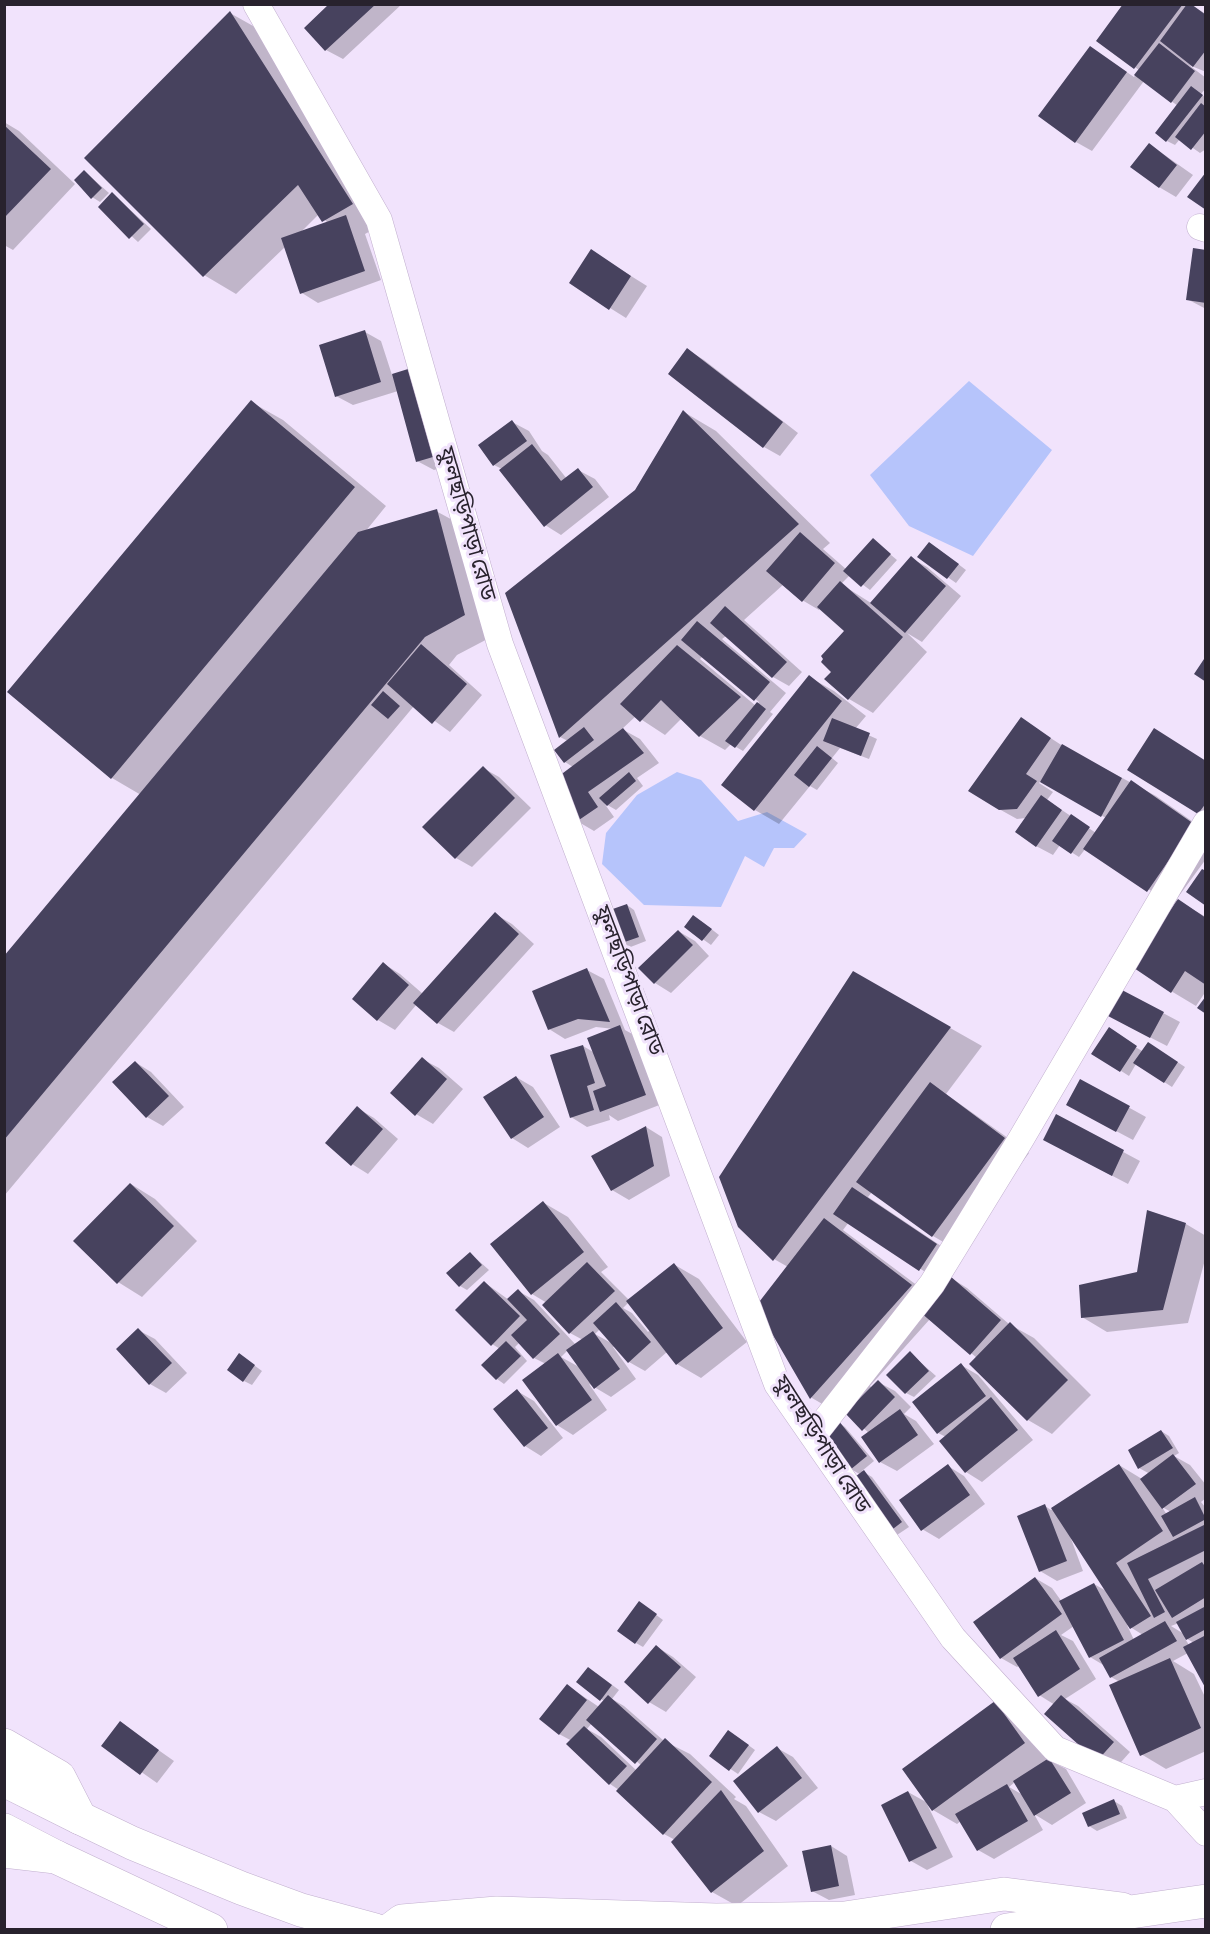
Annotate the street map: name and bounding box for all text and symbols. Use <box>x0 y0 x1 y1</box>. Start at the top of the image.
street label: ফুলছড়িপাড়া রোড <box>431 444 501 604</box>
street label: ফুলছড়িপাড়া রোড <box>587 902 669 1060</box>
street label: ফুলছড়িপাড়া রোড <box>767 1371 875 1519</box>

